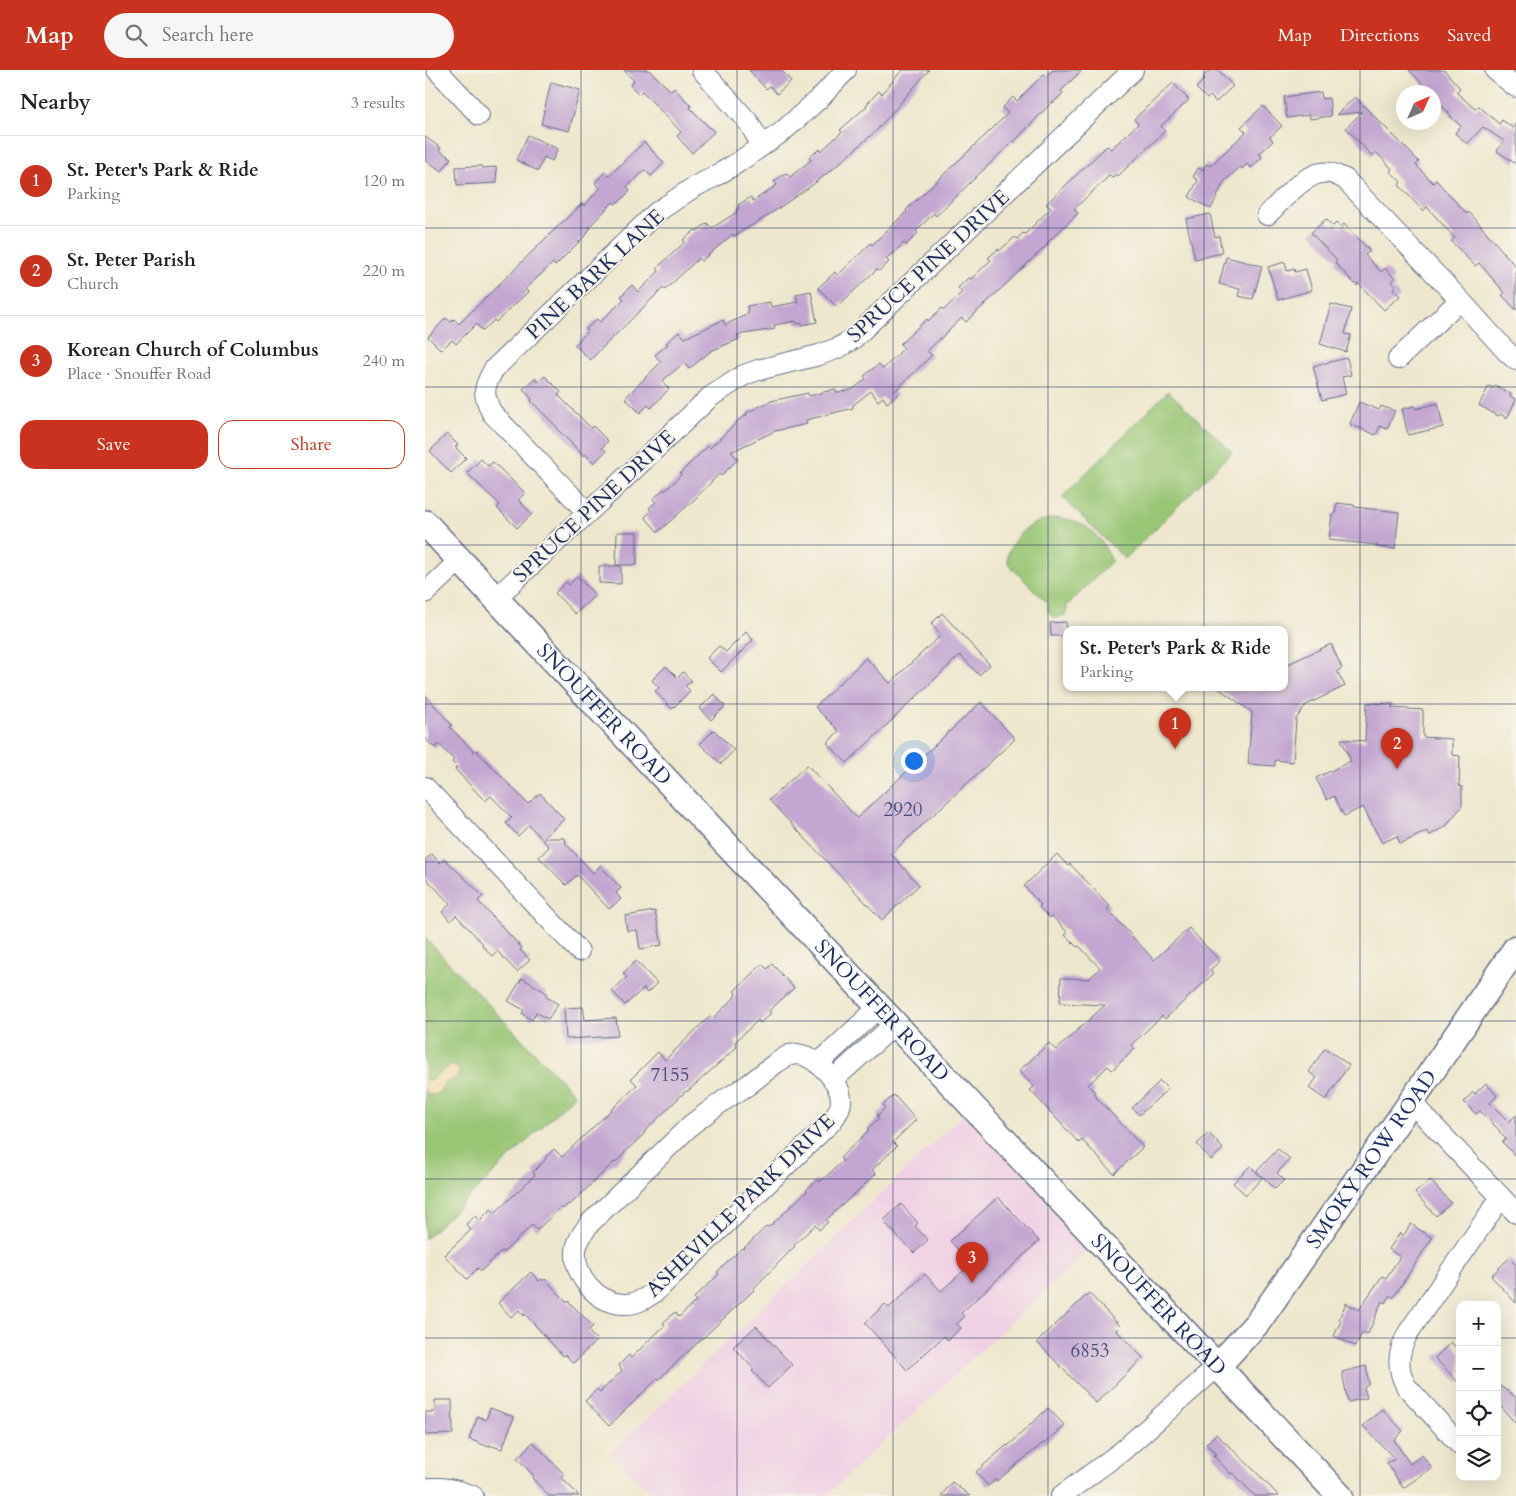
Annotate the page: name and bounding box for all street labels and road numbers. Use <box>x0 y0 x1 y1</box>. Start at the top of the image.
street label: SPRUCE PINE DRIVE <box>841 183 1016 349</box>
street label: PINE BARK LANE <box>520 202 671 346</box>
street label: SPRUCE PINE DRIVE <box>507 423 682 589</box>
street label: SNOUFFER ROAD <box>530 637 678 792</box>
street label: SNOUFFER ROAD <box>808 933 956 1088</box>
street label: SMOKY ROW ROAD <box>1299 1064 1444 1254</box>
street label: ASHEVILLE PARK DRIVE <box>639 1107 841 1304</box>
street label: SNOUFFER ROAD <box>1084 1227 1233 1382</box>

